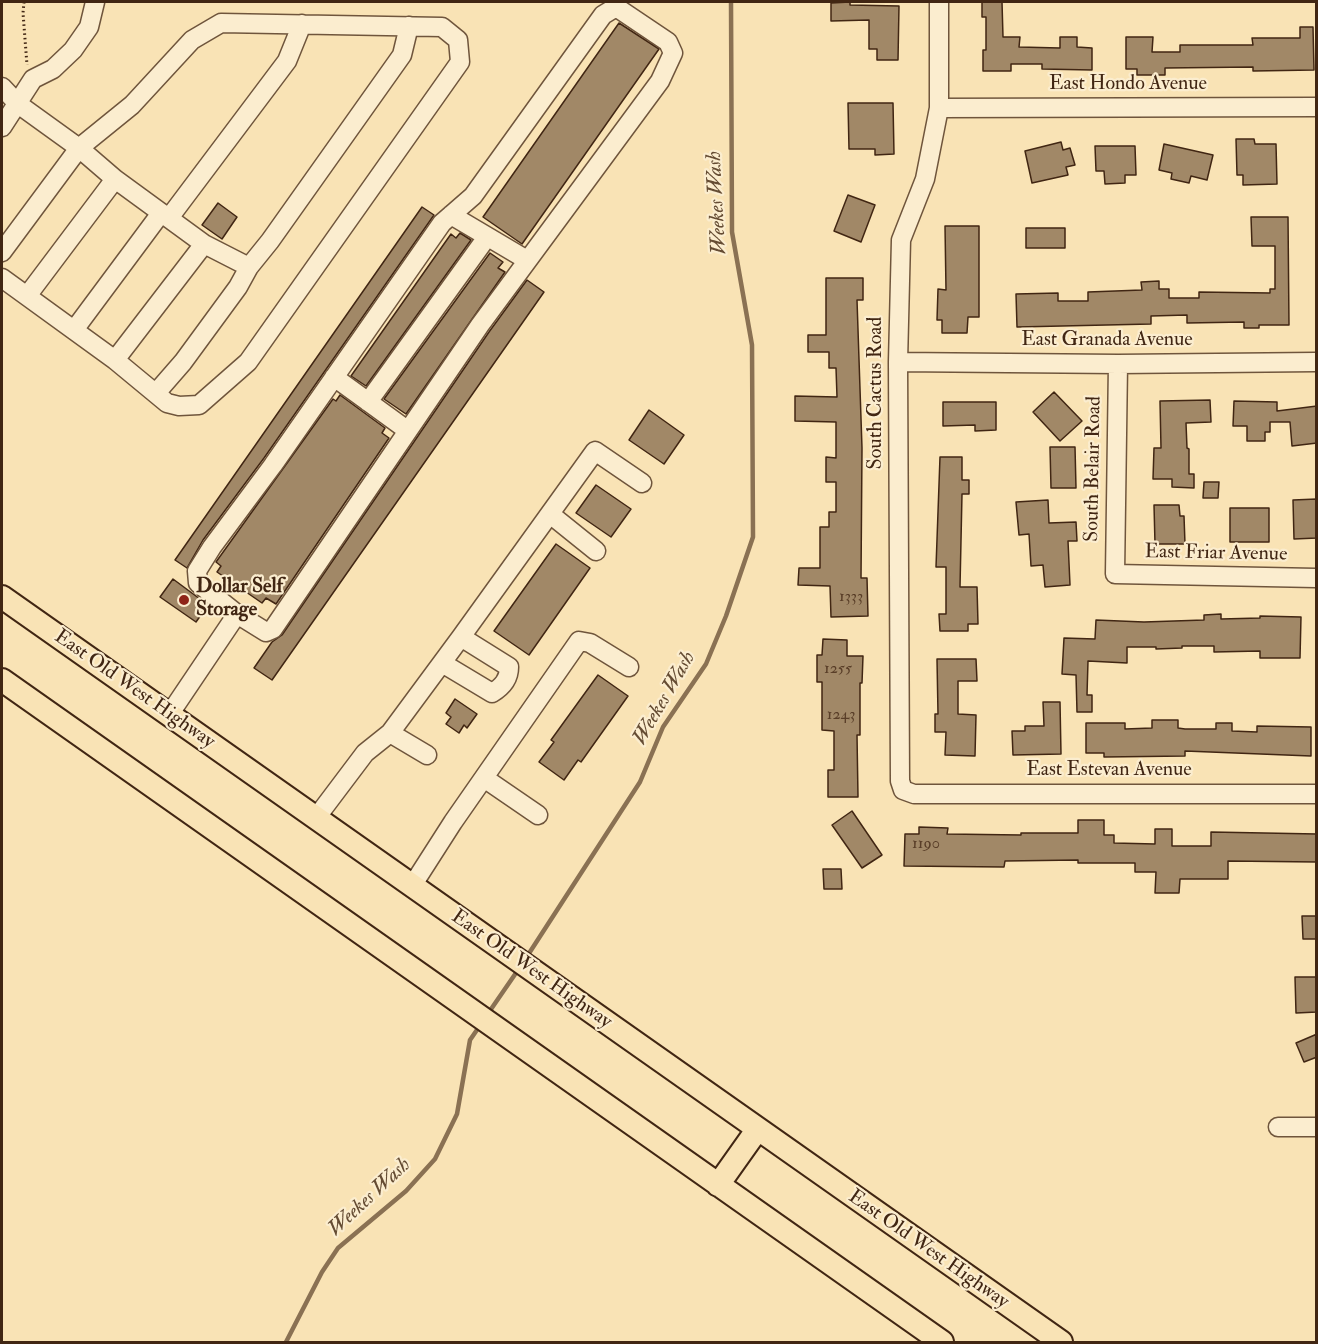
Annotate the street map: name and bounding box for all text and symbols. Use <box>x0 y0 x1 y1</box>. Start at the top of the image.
street label: East Hondo Avenue <box>1049 73 1207 97</box>
water label: Weekes Wash <box>703 150 733 256</box>
street label: South Cactus Road <box>865 317 889 469</box>
street label: East Granada Avenue <box>1021 329 1193 353</box>
street label: South Belair Road <box>1081 396 1107 542</box>
street label: East Friar Avenue <box>1144 541 1288 567</box>
place label: Dollar Self Storage <box>196 576 283 623</box>
house number: 1333 <box>839 588 863 608</box>
marker: Dollar Self Storage <box>177 593 191 607</box>
street label: East Old West Highway <box>49 625 219 755</box>
water label: Weekes Wash <box>628 648 702 750</box>
house number: 1255 <box>824 660 852 680</box>
house number: 1243 <box>827 706 855 726</box>
street label: East Estevan Avenue <box>1026 759 1192 783</box>
house number: 1190 <box>912 835 940 855</box>
street label: East Old West Highway <box>446 905 616 1035</box>
water label: Weekes Wash <box>323 1153 417 1243</box>
street label: East Old West Highway <box>843 1185 1013 1315</box>

